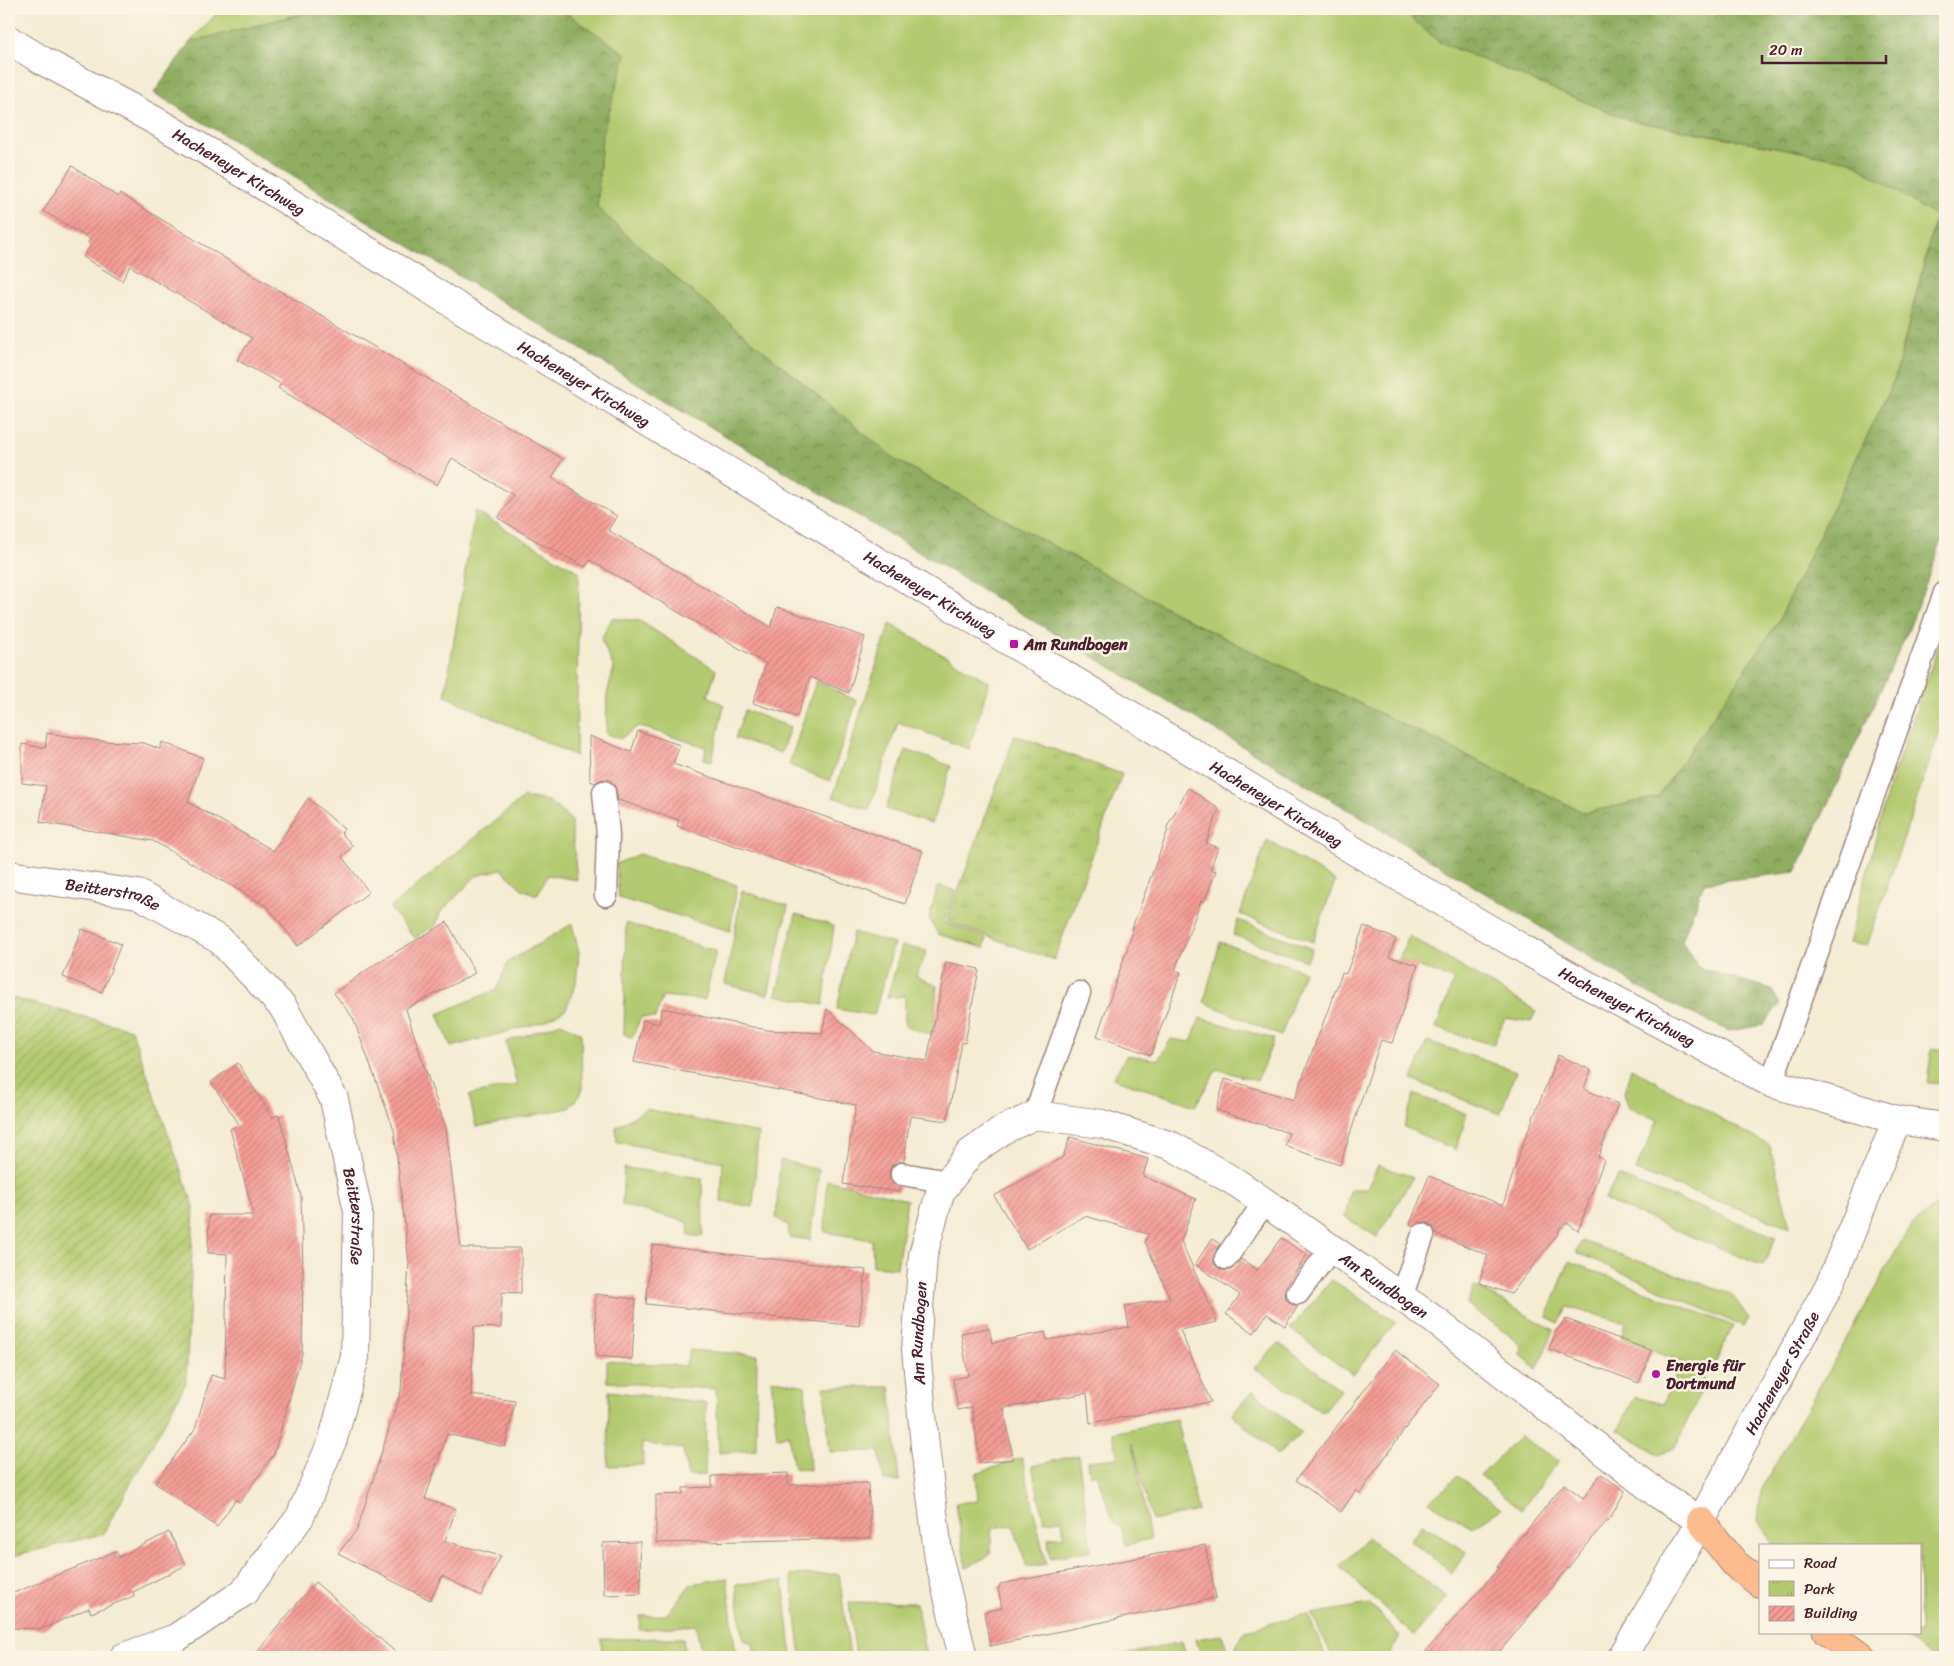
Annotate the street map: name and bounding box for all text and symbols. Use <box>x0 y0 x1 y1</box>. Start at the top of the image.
scale bar <box>1762 32 1885 64</box>
text: 20 m <box>1769 37 1803 63</box>
street label: Hacheneyer Kirchweg <box>167 120 311 224</box>
street label: Hacheneyer Kirchweg <box>511 332 656 436</box>
street label: Hacheneyer Kirchweg <box>858 542 1002 646</box>
place label: Am Rundbogen <box>1023 630 1128 659</box>
marker: Am Rundbogen <box>1008 638 1020 650</box>
street label: Hacheneyer Kirchweg <box>1204 752 1349 856</box>
street label: Beitterstraße <box>63 869 166 919</box>
street label: Hacheneyer Kirchweg <box>1553 958 1701 1055</box>
street label: Beitterstraße <box>334 1165 372 1265</box>
street label: Am Rundbogen <box>1332 1243 1435 1327</box>
street label: Am Rundbogen <box>902 1280 936 1387</box>
street label: Hacheneyer Straße <box>1736 1305 1828 1440</box>
place label: Energie für Dortmund <box>1666 1351 1746 1398</box>
marker: Energie für Dortmund <box>1650 1368 1662 1380</box>
legend <box>1759 1544 1922 1634</box>
text: Road <box>1804 1550 1837 1576</box>
text: Park <box>1804 1576 1835 1602</box>
text: Building <box>1804 1600 1858 1626</box>

